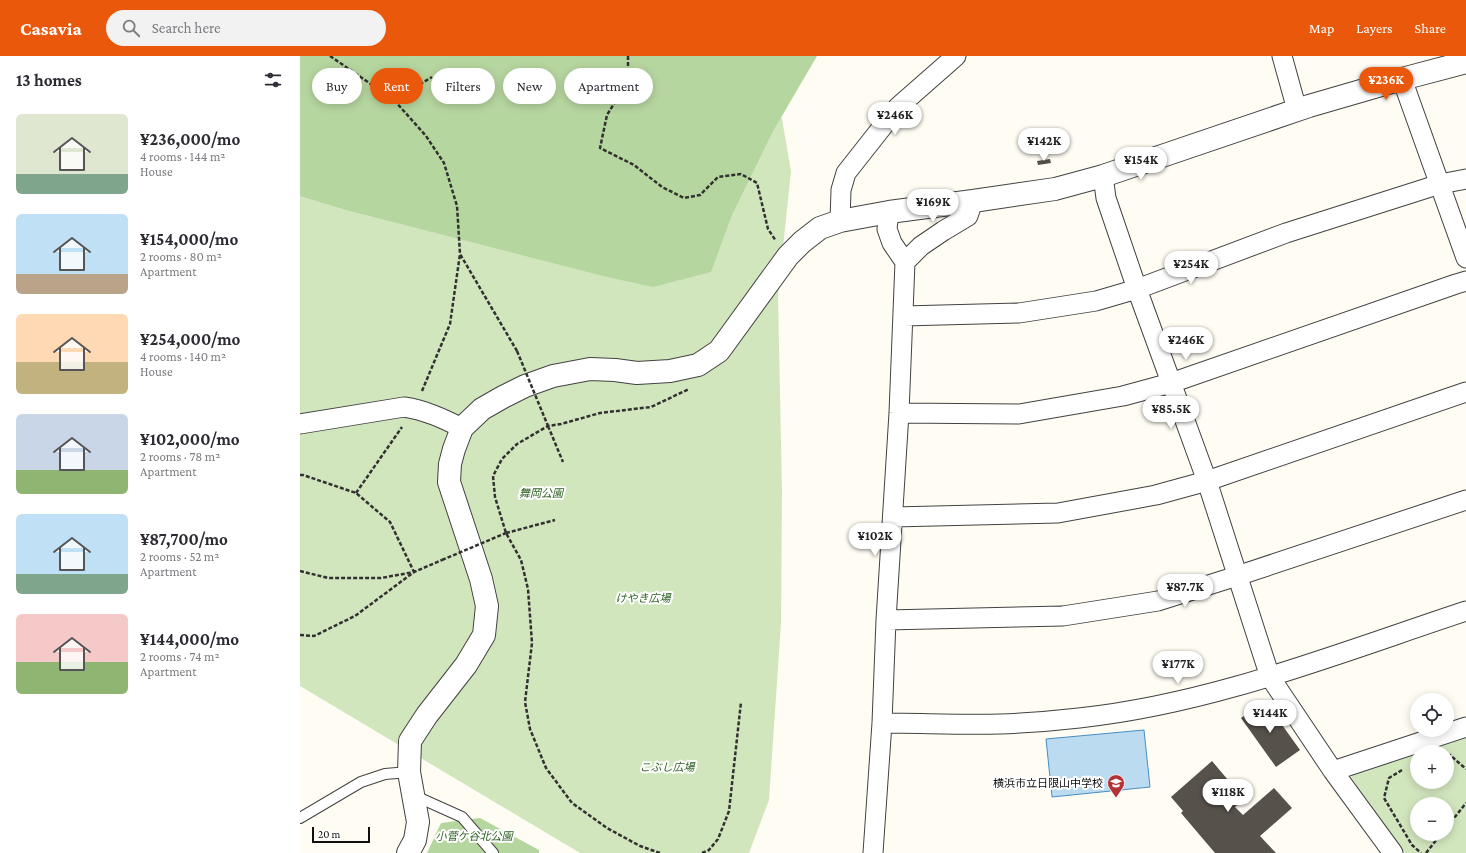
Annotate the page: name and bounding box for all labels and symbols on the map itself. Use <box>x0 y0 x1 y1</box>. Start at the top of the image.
pin: ¥236K <box>1358 67 1414 101</box>
pin: ¥246K <box>867 102 923 136</box>
pin: ¥142K <box>1016 128 1072 162</box>
pin: ¥154K <box>1113 147 1169 181</box>
pin: ¥169K <box>905 189 961 223</box>
pin: ¥254K <box>1163 251 1219 285</box>
pin: ¥246K <box>1158 327 1214 361</box>
pin: ¥85.5K <box>1138 396 1204 430</box>
park label: 舞岡公園 <box>519 487 565 499</box>
pin: ¥102K <box>847 523 903 557</box>
pin: ¥87.7K <box>1152 574 1218 608</box>
park label: けやき広場 <box>616 592 672 604</box>
pin: ¥177K <box>1150 651 1206 685</box>
pin: ¥144K <box>1242 700 1298 734</box>
park label: こぶし広場 <box>640 761 696 773</box>
school or university icon: 横浜市立日限山中学校 <box>1106 773 1126 798</box>
place label: 横浜市立日限山中学校 <box>993 777 1103 789</box>
pin: ¥118K <box>1200 779 1256 813</box>
scale bar <box>312 825 370 844</box>
park label: 小菅ケ谷北公園 <box>436 830 514 842</box>

